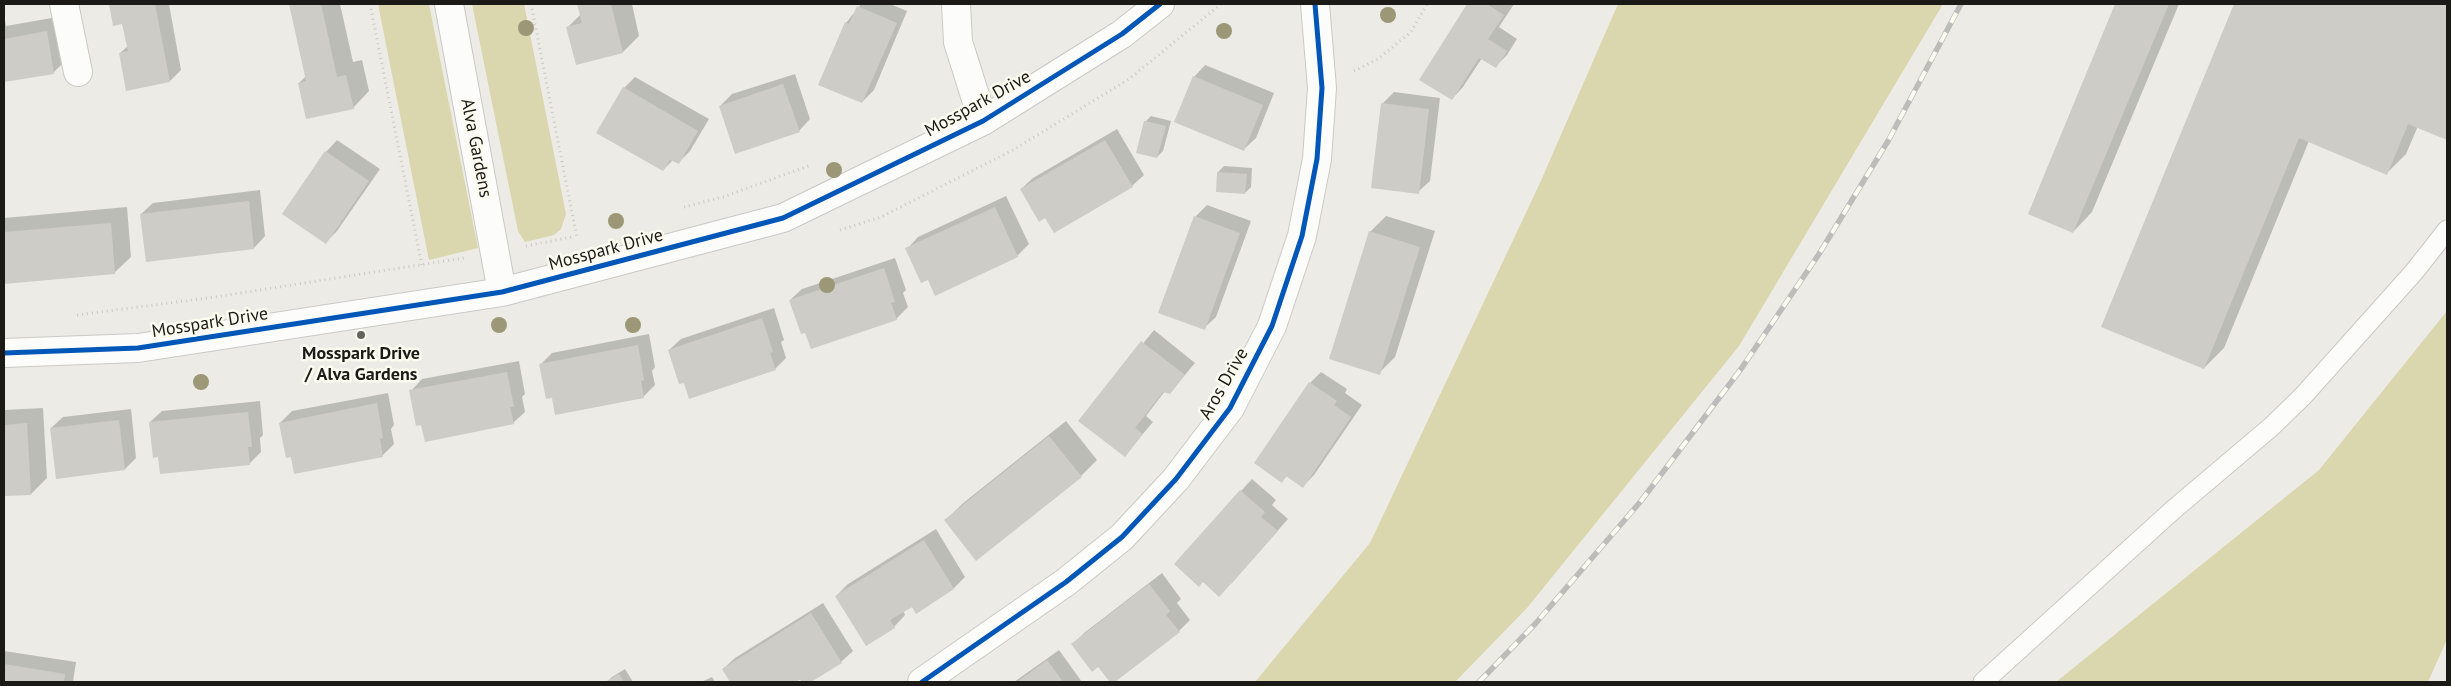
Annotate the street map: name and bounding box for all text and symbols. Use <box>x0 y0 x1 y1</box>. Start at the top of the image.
street label: Mosspark Drive <box>921 66 1035 142</box>
street label: Alva Gardens <box>456 97 496 199</box>
street label: Mosspark Drive <box>546 224 666 276</box>
street label: Mosspark Drive <box>150 303 270 343</box>
marker: Mosspark Drive / Alva Gardens <box>355 329 367 341</box>
place label: Mosspark Drive / Alva Gardens <box>302 343 420 386</box>
street label: Aros Drive <box>1195 344 1253 424</box>

